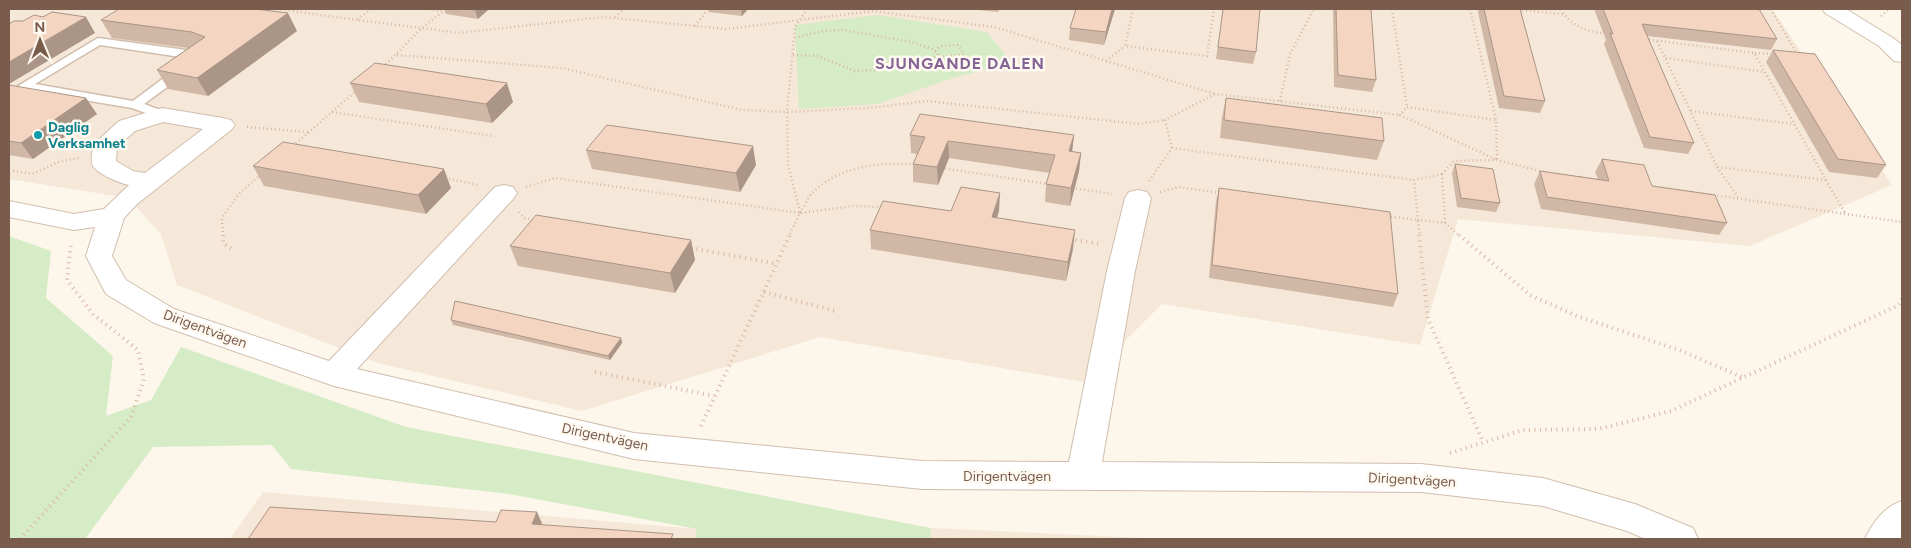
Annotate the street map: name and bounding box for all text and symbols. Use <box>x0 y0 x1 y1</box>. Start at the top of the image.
north arrow <box>15 15 65 65</box>
text: N <box>34 19 45 36</box>
district label: SJUNGANDE DALEN <box>875 54 1045 73</box>
place label: Daglig Verksamhet <box>48 119 126 152</box>
marker: Daglig Verksamhet <box>32 129 44 141</box>
street label: Dirigentvägen <box>161 306 249 352</box>
street label: Dirigentvägen <box>560 420 650 454</box>
street label: Dirigentvägen <box>963 468 1051 485</box>
street label: Dirigentvägen <box>1368 469 1457 491</box>

